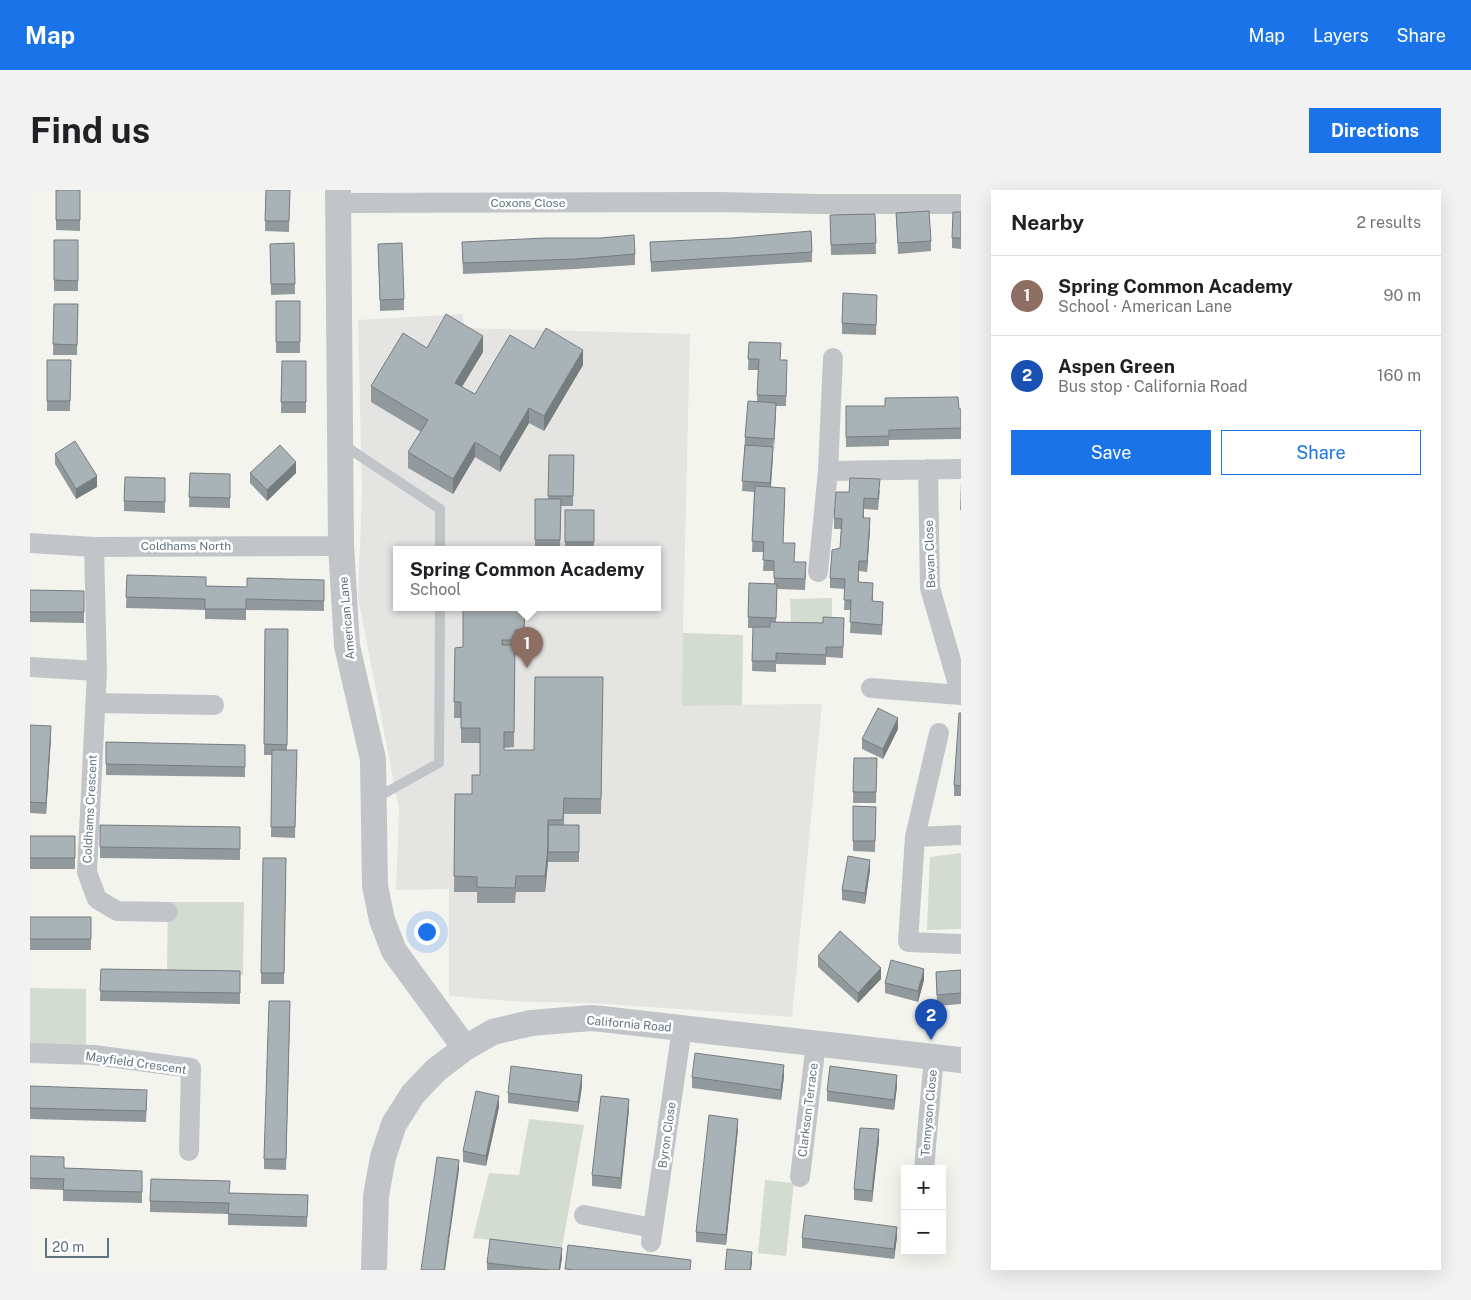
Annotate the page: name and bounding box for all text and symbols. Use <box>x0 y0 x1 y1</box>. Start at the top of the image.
text: Map <box>25 21 75 49</box>
text: Map <box>1249 25 1285 46</box>
text: Layers <box>1313 25 1369 46</box>
text: Share <box>1397 25 1446 46</box>
button: Directions <box>1309 108 1441 153</box>
text: Find us <box>30 110 150 151</box>
street label: Coxons Close <box>491 196 566 210</box>
text: Nearby <box>1011 210 1084 235</box>
text: 2 results <box>1356 213 1421 232</box>
text: Spring Common Academy <box>1058 275 1293 297</box>
text: 1 <box>1024 286 1030 305</box>
text: 90 m <box>1384 286 1421 305</box>
text: School · American Lane <box>1058 297 1232 316</box>
text: Aspen Green <box>1058 355 1175 377</box>
text: 2 <box>1022 366 1032 385</box>
text: 160 m <box>1377 366 1421 385</box>
text: Bus stop · California Road <box>1058 377 1248 396</box>
button: Save <box>1011 430 1211 475</box>
button: Share <box>1221 430 1421 475</box>
street label: Bevan Close <box>922 519 938 588</box>
street label: Coldhams North <box>141 539 231 553</box>
popup <box>393 546 661 611</box>
text: Spring Common Academy <box>410 558 644 580</box>
street label: American Lane <box>336 576 358 660</box>
text: School <box>410 580 461 599</box>
pin: 1 <box>511 627 543 668</box>
street label: Coldhams Crescent <box>80 754 100 864</box>
your location <box>414 919 440 945</box>
pin: 2 <box>915 999 947 1040</box>
street label: California Road <box>586 1013 672 1035</box>
street label: Mayfield Crescent <box>85 1049 188 1077</box>
street label: Clarkson Terrace <box>795 1062 821 1158</box>
street label: Tennyson Close <box>918 1069 940 1157</box>
street label: Byron Close <box>655 1101 679 1169</box>
map controls <box>901 1165 946 1255</box>
button: + <box>901 1165 946 1210</box>
button: − <box>901 1210 946 1255</box>
scale bar <box>45 1235 109 1258</box>
text: 20 m <box>52 1239 84 1255</box>

